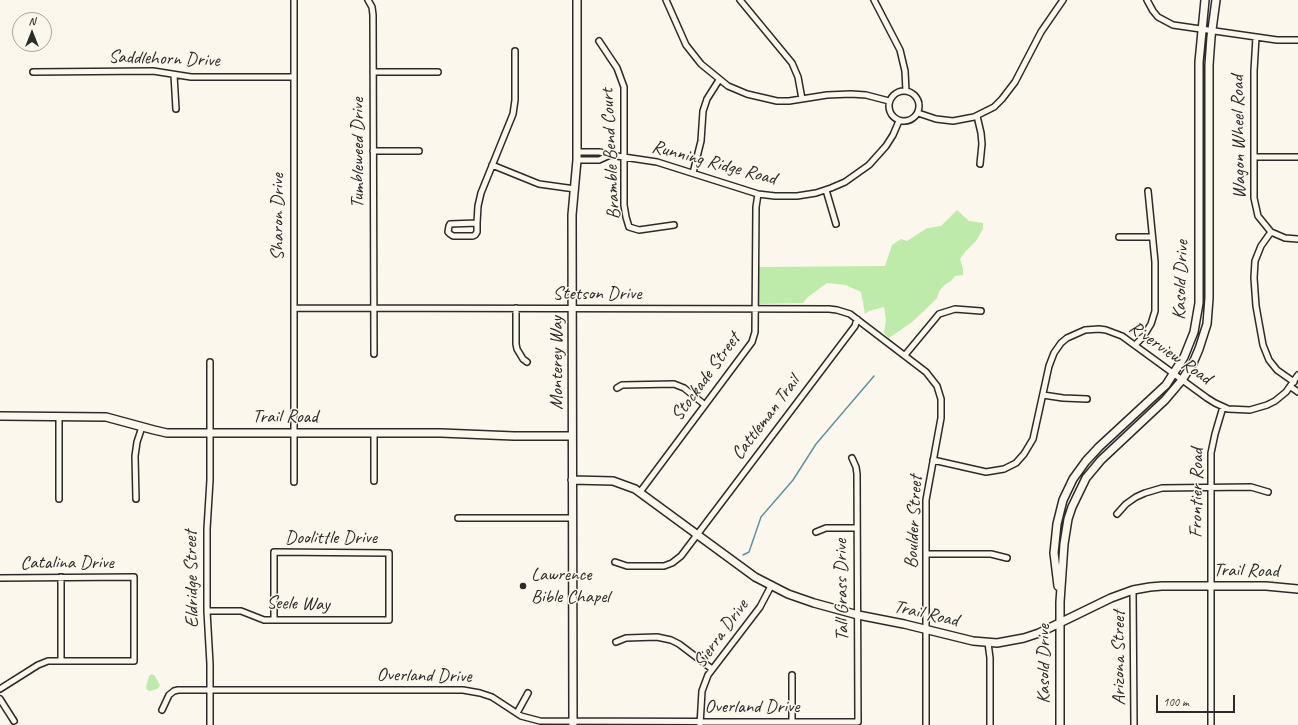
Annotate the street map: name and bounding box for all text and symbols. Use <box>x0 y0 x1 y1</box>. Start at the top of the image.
north arrow <box>12 12 52 52</box>
text: N <box>29 14 35 28</box>
street label: Saddlehorn Drive <box>108 46 220 72</box>
street label: Wagon Wheel Road <box>1227 75 1251 199</box>
street label: Bramble Bend Court <box>596 88 626 220</box>
street label: Tumbleweed Drive <box>347 98 369 208</box>
street label: Running Ridge Road <box>649 135 779 191</box>
street label: Sharon Drive <box>267 173 289 261</box>
street label: Kasold Drive <box>1168 240 1194 320</box>
street label: Stetson Drive <box>553 283 641 305</box>
street label: Monterey Way <box>546 316 568 410</box>
street label: Riverview Road <box>1124 316 1216 390</box>
street label: Stockade Street <box>666 328 746 426</box>
street label: Cattleman Trail <box>727 371 805 465</box>
street label: Trail Road <box>252 406 318 428</box>
street label: Frontier Road <box>1185 448 1209 538</box>
street label: Boulder Street <box>900 475 928 569</box>
street label: Doolittle Drive <box>285 527 377 549</box>
street label: Eldridge Street <box>180 530 204 628</box>
street label: Tall Grass Drive <box>830 539 854 641</box>
street label: Catalina Drive <box>20 552 114 574</box>
street label: Trail Road <box>1213 559 1279 583</box>
place label: Lawrence Bible Chapel <box>531 564 610 608</box>
marker: Lawrence Bible Chapel <box>518 581 528 591</box>
street label: Seele Way <box>266 592 330 616</box>
street label: Sierra Drive <box>688 595 754 673</box>
street label: Trail Road <box>892 596 960 632</box>
street label: Arizona Street <box>1108 611 1130 705</box>
street label: Kasold Drive <box>1033 624 1055 704</box>
street label: Overland Drive <box>376 664 472 688</box>
scale bar <box>1158 687 1237 713</box>
text: 100 m <box>1163 694 1189 710</box>
street label: Overland Drive <box>705 696 799 718</box>

